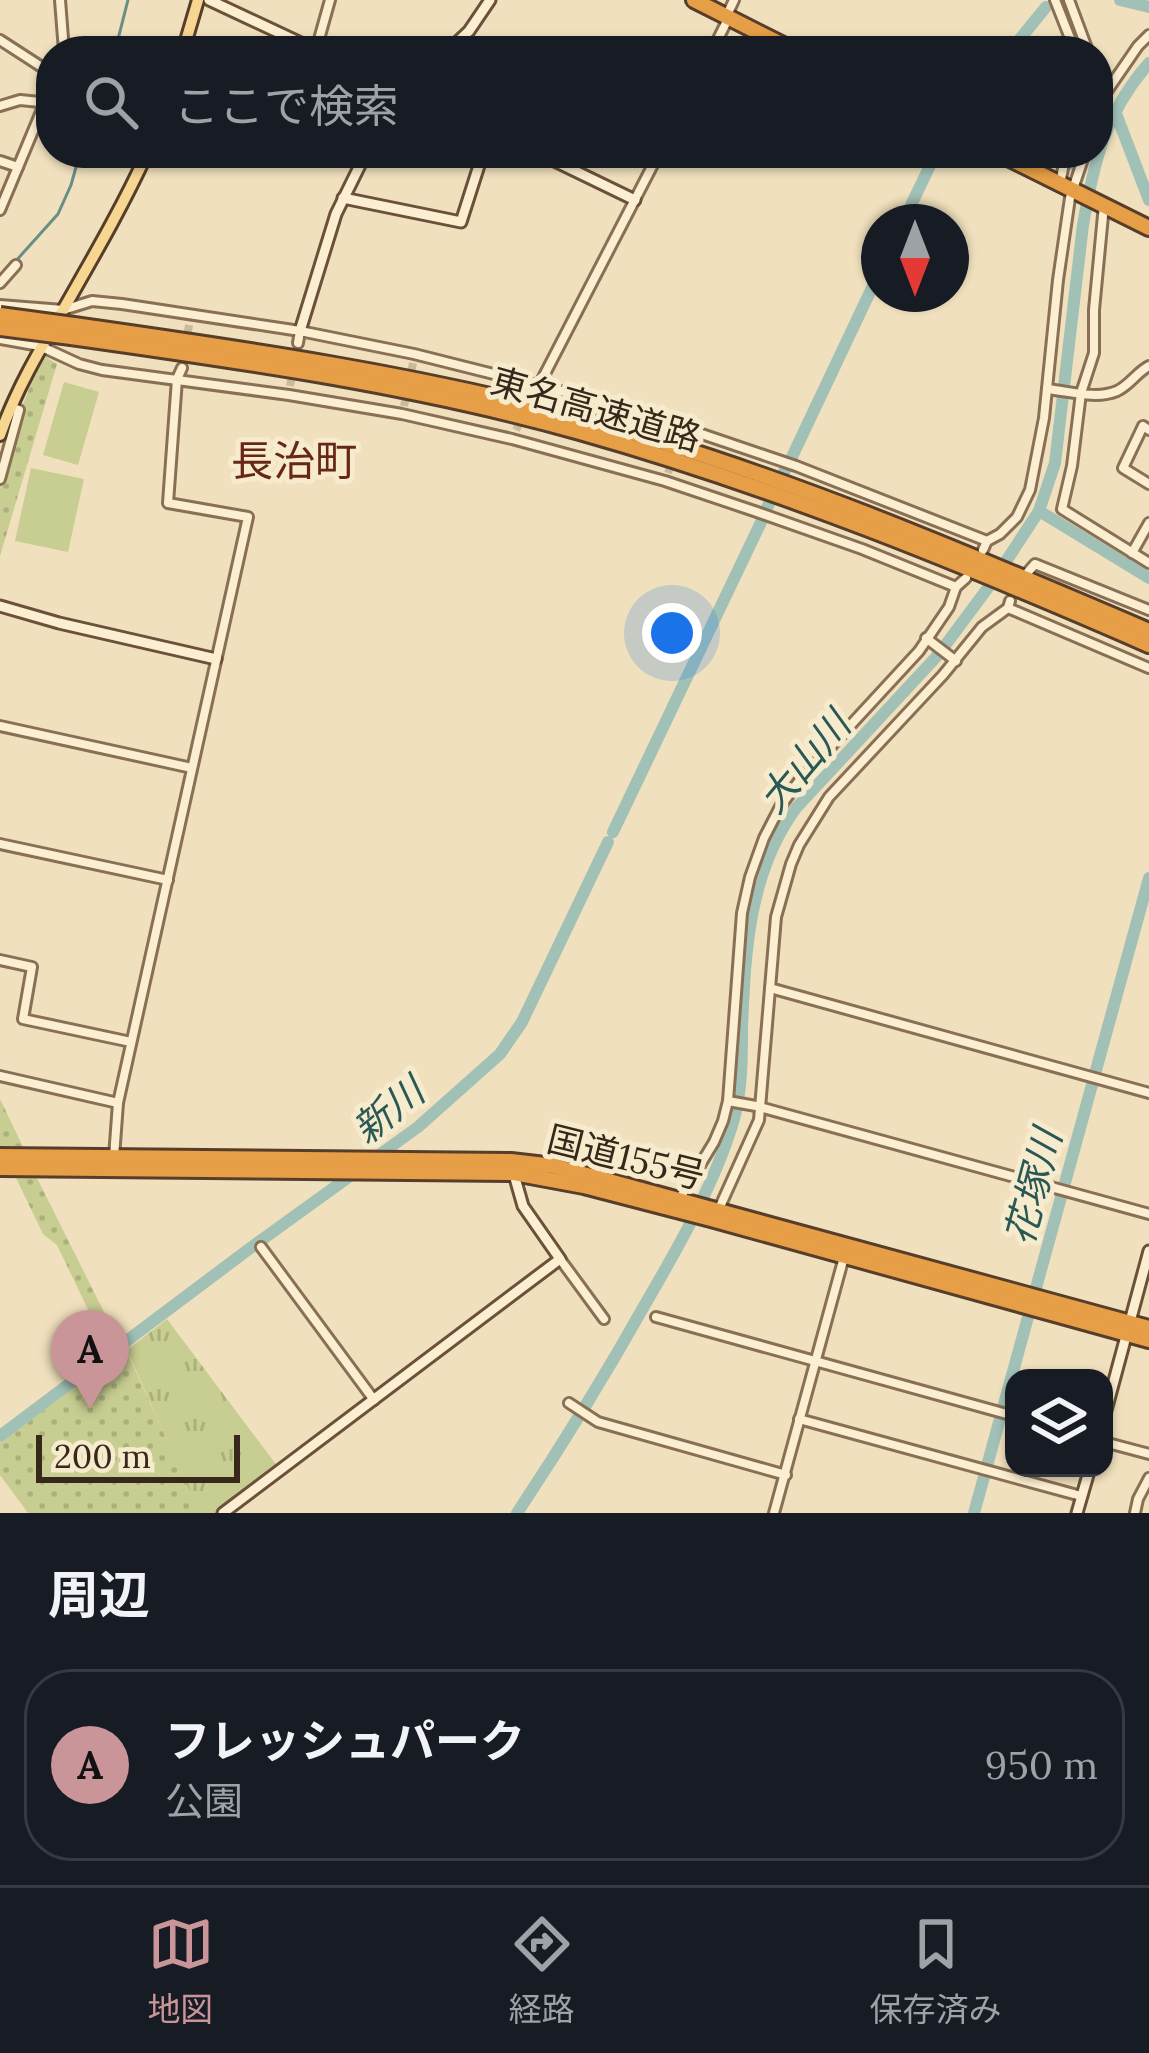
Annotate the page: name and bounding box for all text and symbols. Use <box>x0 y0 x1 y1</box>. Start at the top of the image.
search box <box>36 36 1113 168</box>
icon: search <box>78 69 144 135</box>
text: ここで検索 <box>174 77 399 134</box>
north arrow <box>861 204 969 312</box>
street label: 東名高速道路 <box>486 357 706 461</box>
district label: 長治町 <box>231 434 357 488</box>
your location <box>642 603 702 663</box>
water label: 大山川 <box>747 698 863 823</box>
water label: 新川 <box>342 1064 437 1154</box>
street label: 国道155号 <box>543 1115 709 1199</box>
water label: 花塚川 <box>994 1120 1073 1250</box>
pin: A <box>51 1310 129 1409</box>
map controls <box>1005 1369 1113 1477</box>
button: layers <box>1005 1369 1113 1477</box>
scale bar <box>36 1429 240 1482</box>
text: 200 m <box>54 1435 151 1477</box>
text: 周辺 <box>48 1562 150 1627</box>
text: フレッシュパーク <box>165 1712 525 1769</box>
text: A <box>77 1740 103 1790</box>
text: 950 m <box>985 1740 1098 1790</box>
text: 公園 <box>165 1776 243 1826</box>
tab: 地図 <box>148 1911 214 2031</box>
tab: 経路 <box>509 1911 575 2031</box>
tab: 保存済み <box>870 1911 1002 2031</box>

